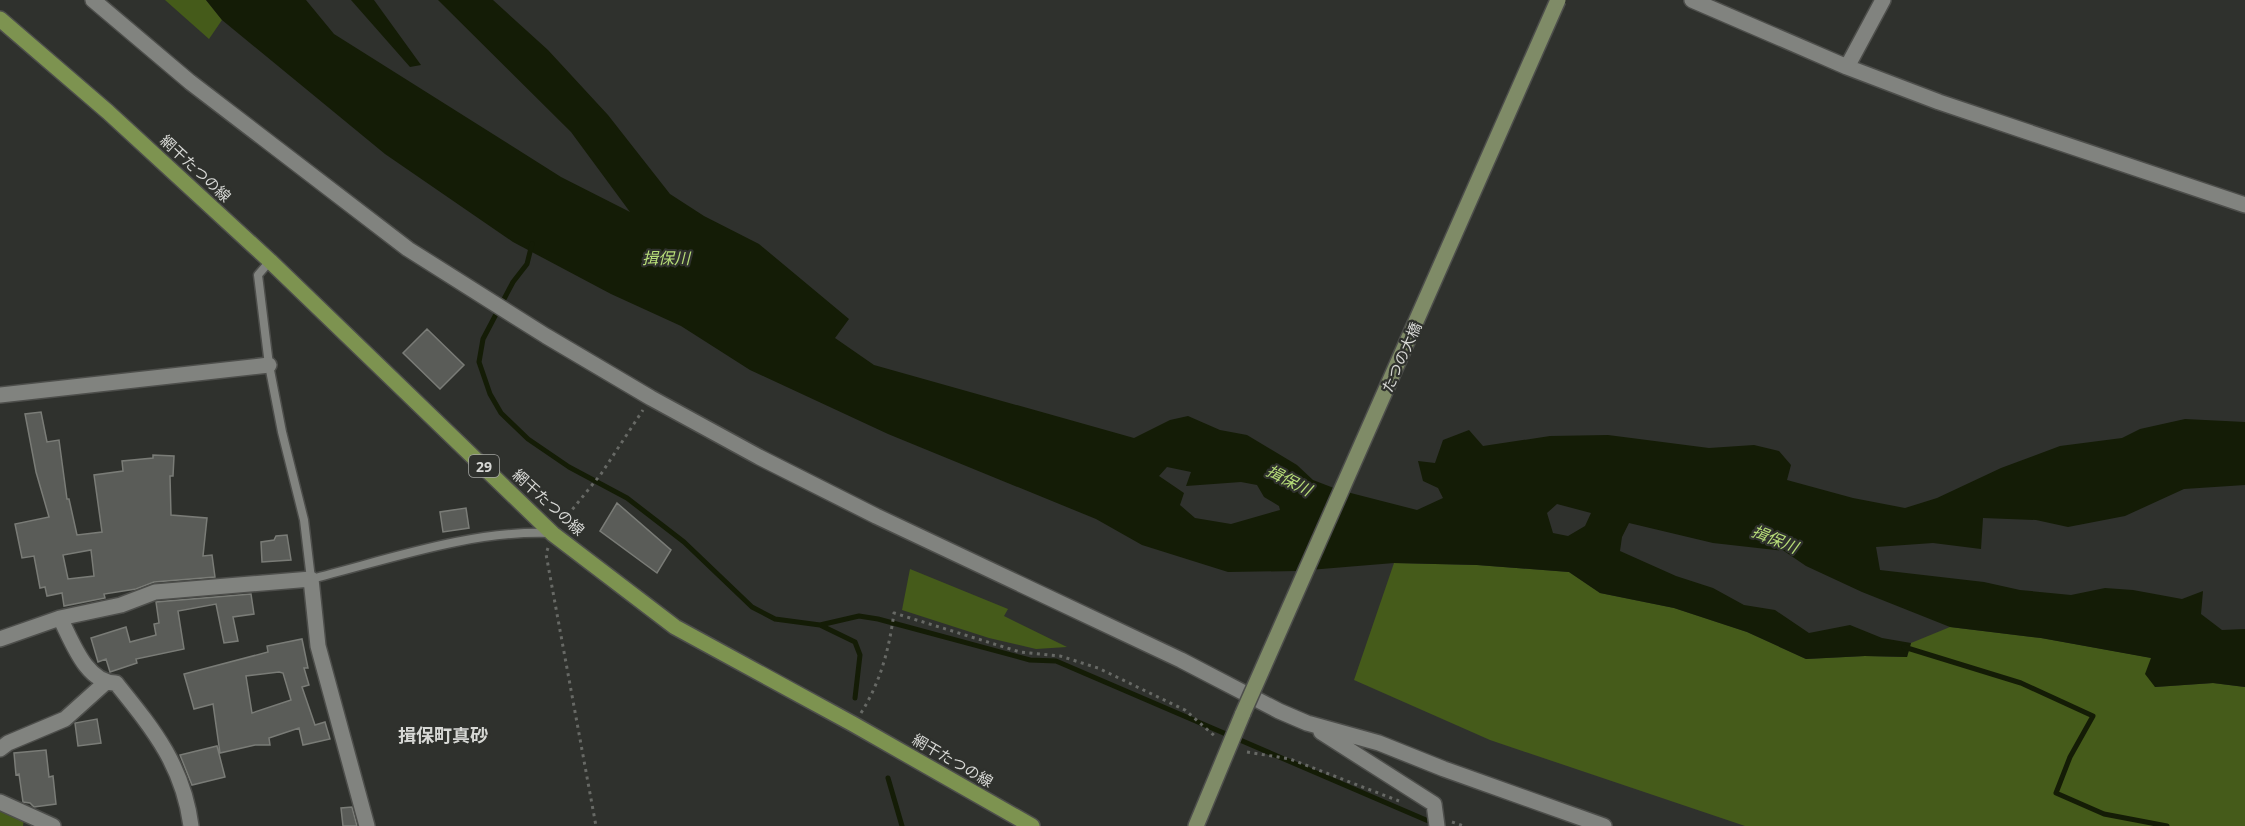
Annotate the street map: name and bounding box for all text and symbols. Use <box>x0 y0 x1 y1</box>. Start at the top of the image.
street label: 網干たつの線 <box>156 130 236 206</box>
water label: 揖保川 <box>642 247 692 269</box>
street label: たつの大橋 <box>1377 319 1425 395</box>
road number: 29 <box>469 455 499 477</box>
water label: 揖保川 <box>1263 459 1317 502</box>
street label: 網干たつの線 <box>509 464 589 540</box>
water label: 揖保川 <box>1749 520 1803 559</box>
district label: 揖保町真砂 <box>398 723 488 747</box>
street label: 網干たつの線 <box>909 729 997 791</box>

